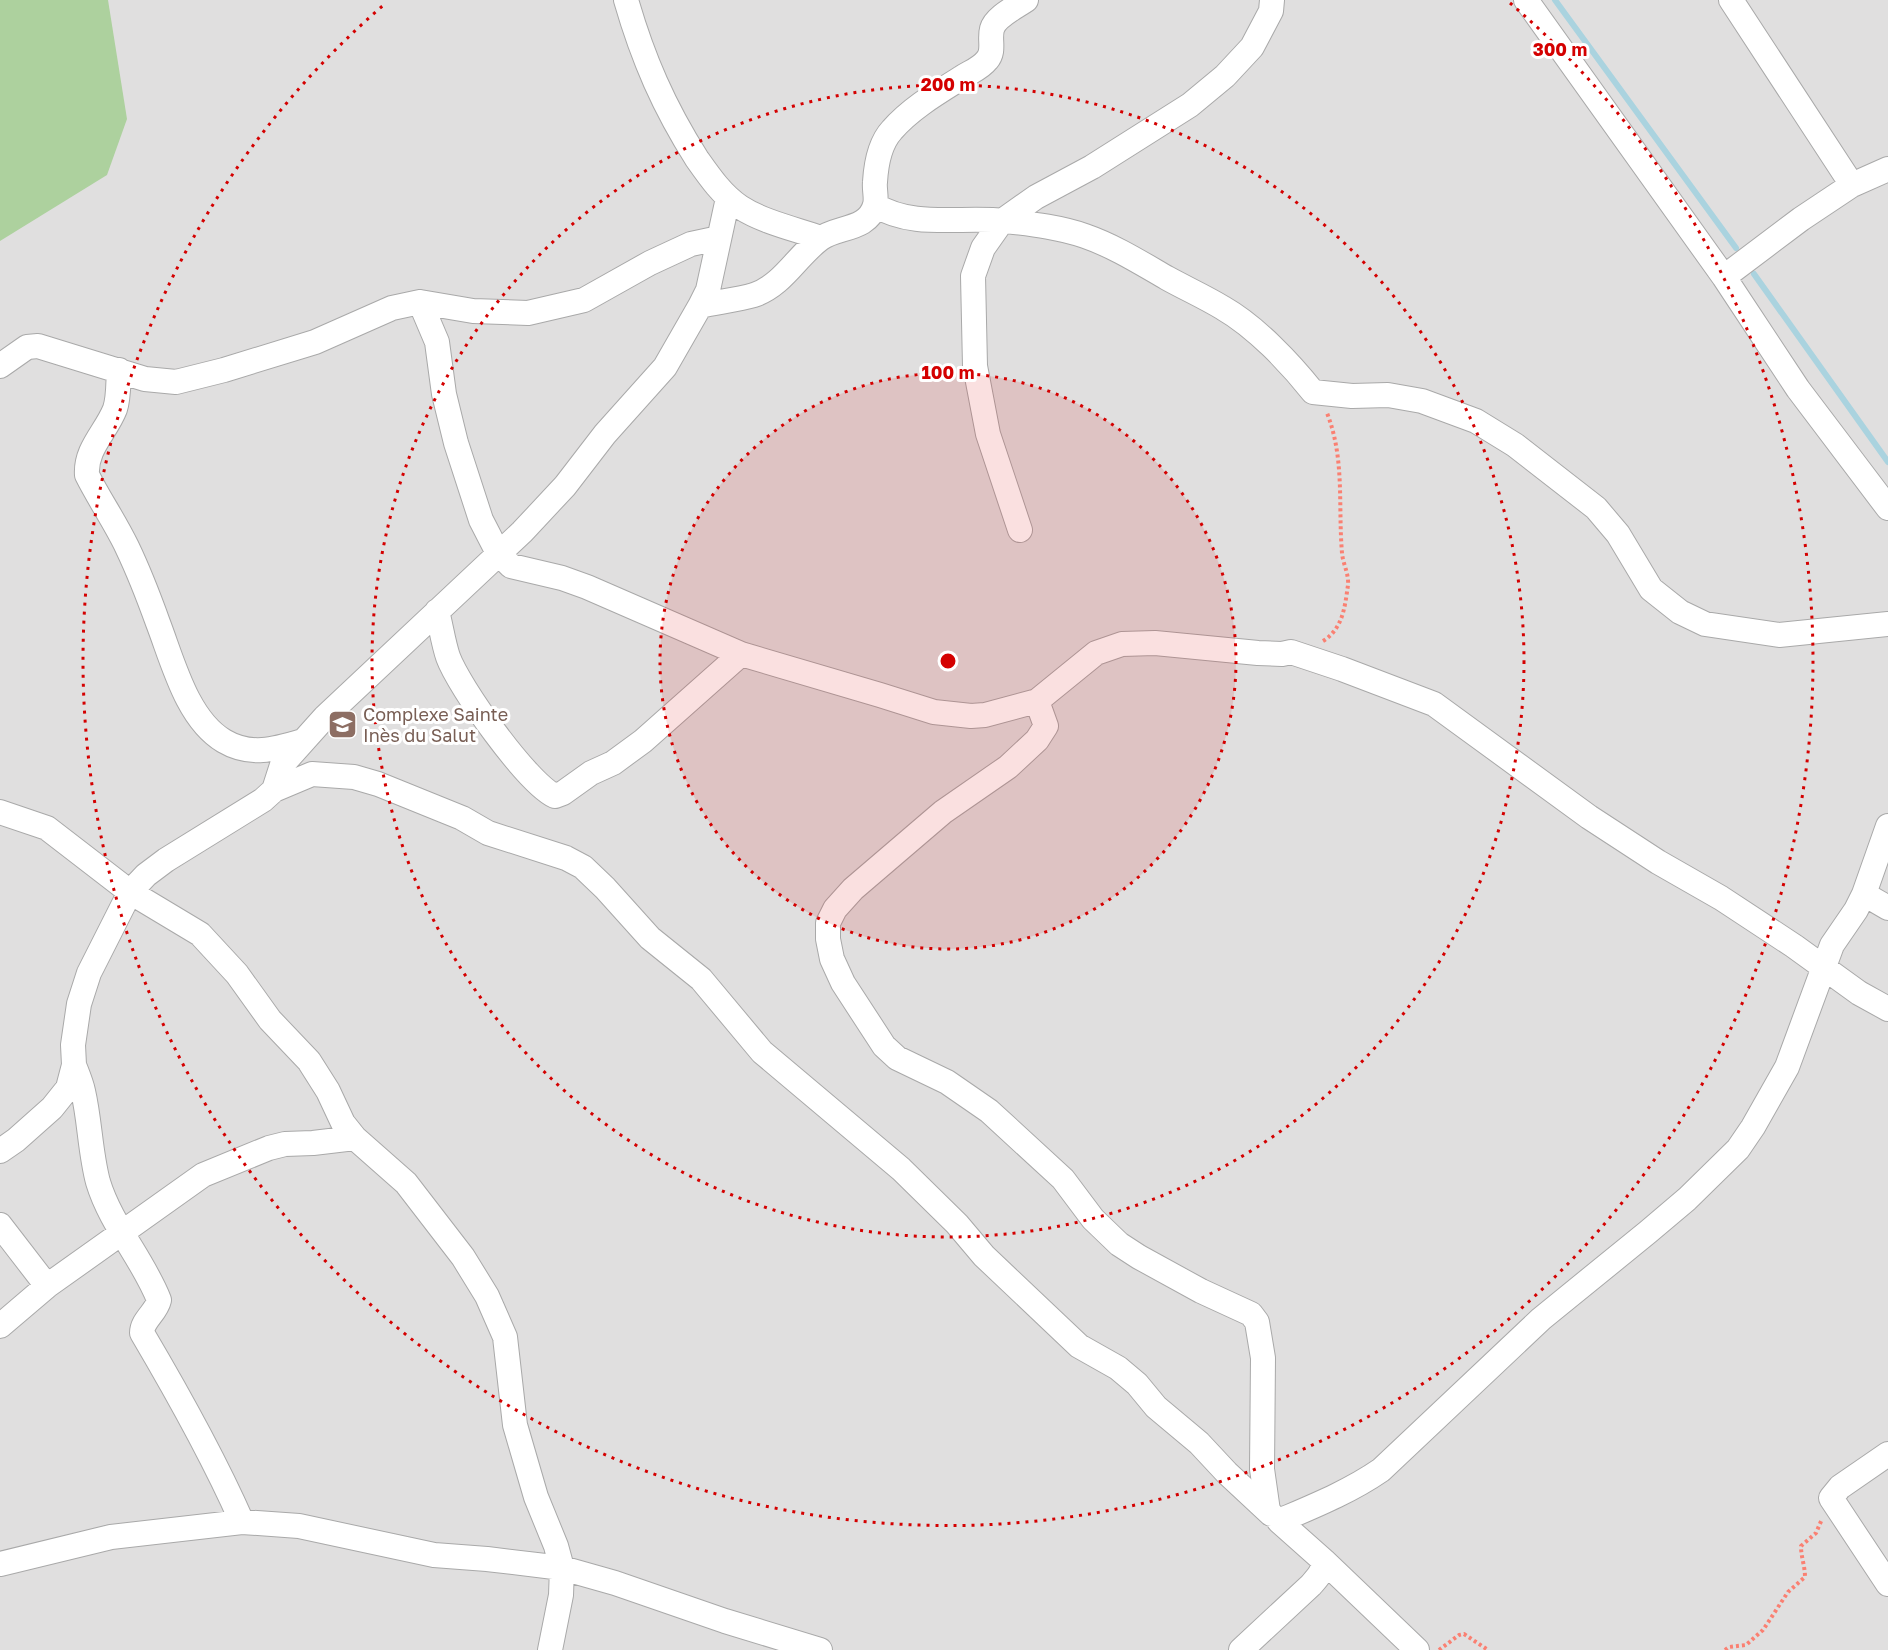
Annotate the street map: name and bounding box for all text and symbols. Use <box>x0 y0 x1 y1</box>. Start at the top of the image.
text: 300 m <box>1533 38 1587 60</box>
text: 200 m <box>921 73 975 95</box>
text: 100 m <box>922 361 974 383</box>
centre of rings <box>938 651 958 671</box>
place label: Complexe Sainte Inès du Salut <box>363 703 508 746</box>
school or university icon: Complexe Sainte Inès du Salut <box>326 708 358 740</box>

